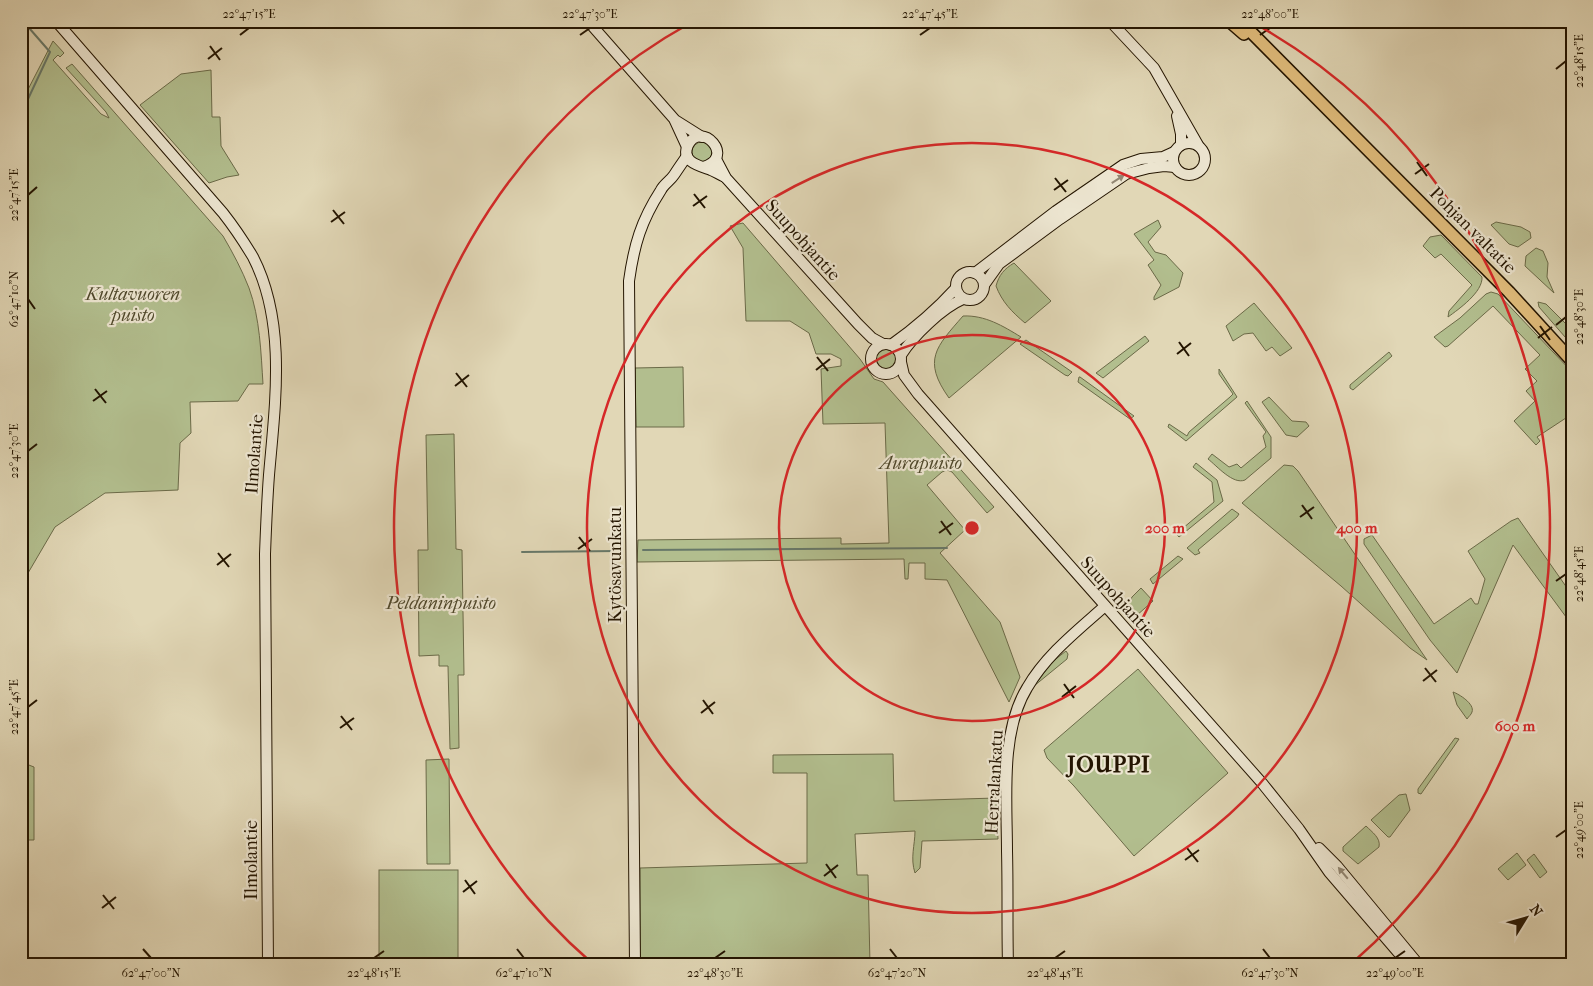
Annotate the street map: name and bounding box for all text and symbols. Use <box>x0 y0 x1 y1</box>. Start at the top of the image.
text: 22°47'15"E <box>222 7 276 21</box>
text: 22°47'30"E <box>562 7 618 21</box>
text: 22°47'45"E <box>902 7 958 21</box>
text: 22°48'00"E <box>1241 7 1299 21</box>
text: 22°48'15"E <box>1572 34 1586 88</box>
text: 22°47'15"E <box>7 168 21 222</box>
one-way arrow <box>1111 175 1124 184</box>
street label: Pohjan valtatie <box>1425 183 1520 278</box>
street label: Suupohjantie <box>761 195 845 285</box>
text: 62°47'10"N <box>7 271 21 327</box>
park label: Kultavuoren puisto <box>84 284 180 326</box>
text: 22°48'30"E <box>1572 289 1586 345</box>
street label: Ilmolantie <box>241 413 268 495</box>
text: 22°47'30"E <box>7 423 21 479</box>
park label: Aurapuisto <box>878 453 962 474</box>
street label: Kytösavunkatu <box>605 507 626 623</box>
centre of rings <box>963 519 981 537</box>
text: 200 m <box>1145 519 1185 537</box>
text: 400 m <box>1335 519 1378 537</box>
text: 22°48'45"E <box>1572 546 1586 602</box>
street label: Suupohjantie <box>1076 552 1160 642</box>
park label: Peldaninpuisto <box>385 593 496 614</box>
text: 22°47'45"E <box>7 679 21 735</box>
text: 600 m <box>1495 717 1536 735</box>
street label: Herralankatu <box>981 729 1008 835</box>
district label: JOUPPI <box>1065 752 1151 778</box>
text: 22°49'00"E <box>1572 801 1586 859</box>
street label: Ilmolantie <box>241 820 262 900</box>
one-way arrow <box>1337 867 1348 880</box>
north arrow <box>1500 894 1550 944</box>
text: N <box>1526 901 1546 920</box>
text: 62°47'00"N <box>121 966 181 980</box>
text: 22°48'15"E <box>347 966 401 980</box>
text: 62°47'10"N <box>496 966 552 980</box>
text: 22°48'30"E <box>687 966 743 980</box>
text: 62°47'20"N <box>868 966 926 980</box>
text: 22°48'45"E <box>1027 966 1083 980</box>
text: 62°47'30"N <box>1241 966 1299 980</box>
text: 22°49'00"E <box>1366 966 1424 980</box>

